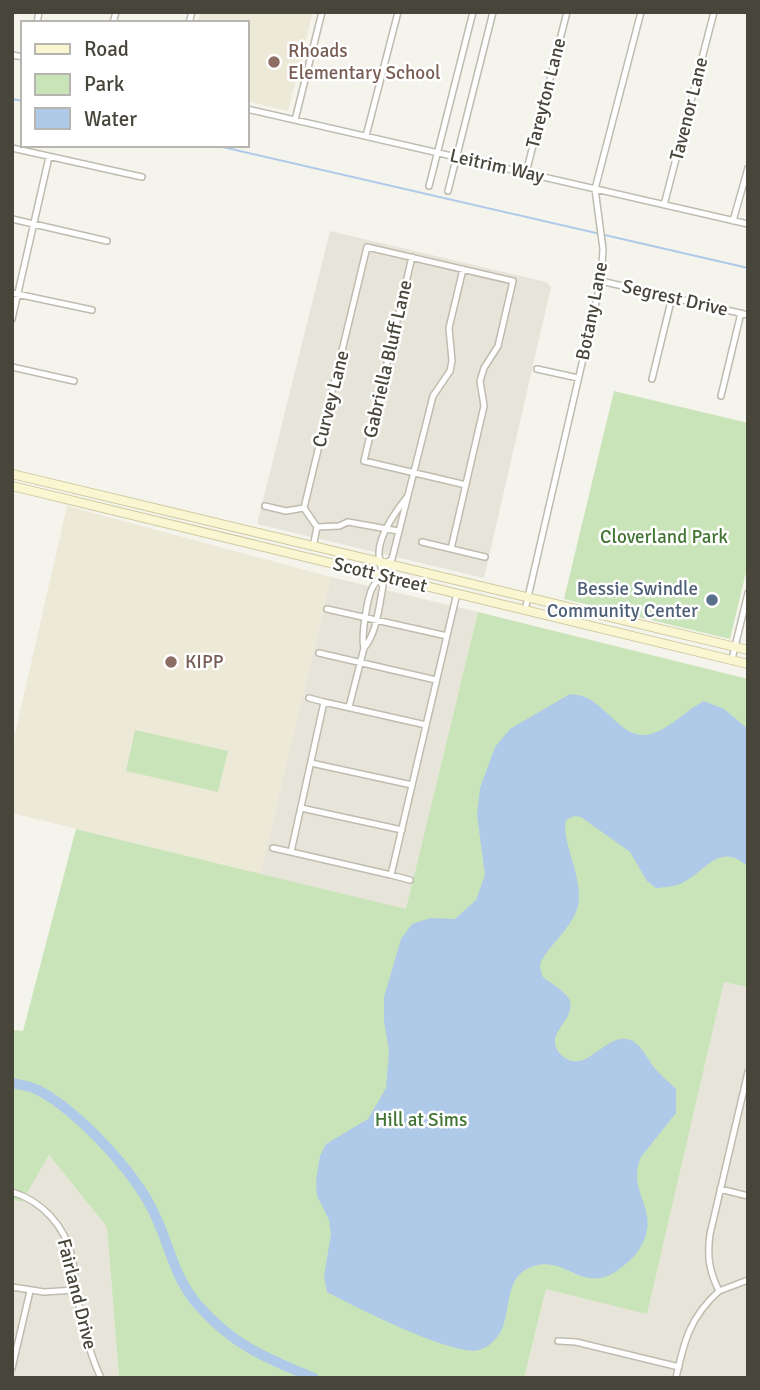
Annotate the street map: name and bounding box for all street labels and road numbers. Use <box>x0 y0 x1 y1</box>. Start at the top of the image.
street label: Tareyton Lane <box>521 35 571 151</box>
street label: Tavenor Lane <box>665 55 713 163</box>
street label: Leitrim Way <box>447 143 547 189</box>
street label: Botany Lane <box>571 260 613 362</box>
street label: Segrest Drive <box>620 274 730 322</box>
street label: Gabriella Bluff Lane <box>358 278 418 440</box>
street label: Curvey Lane <box>307 348 355 450</box>
street label: Scott Street <box>330 552 430 598</box>
street label: Fairland Drive <box>52 1236 102 1352</box>

